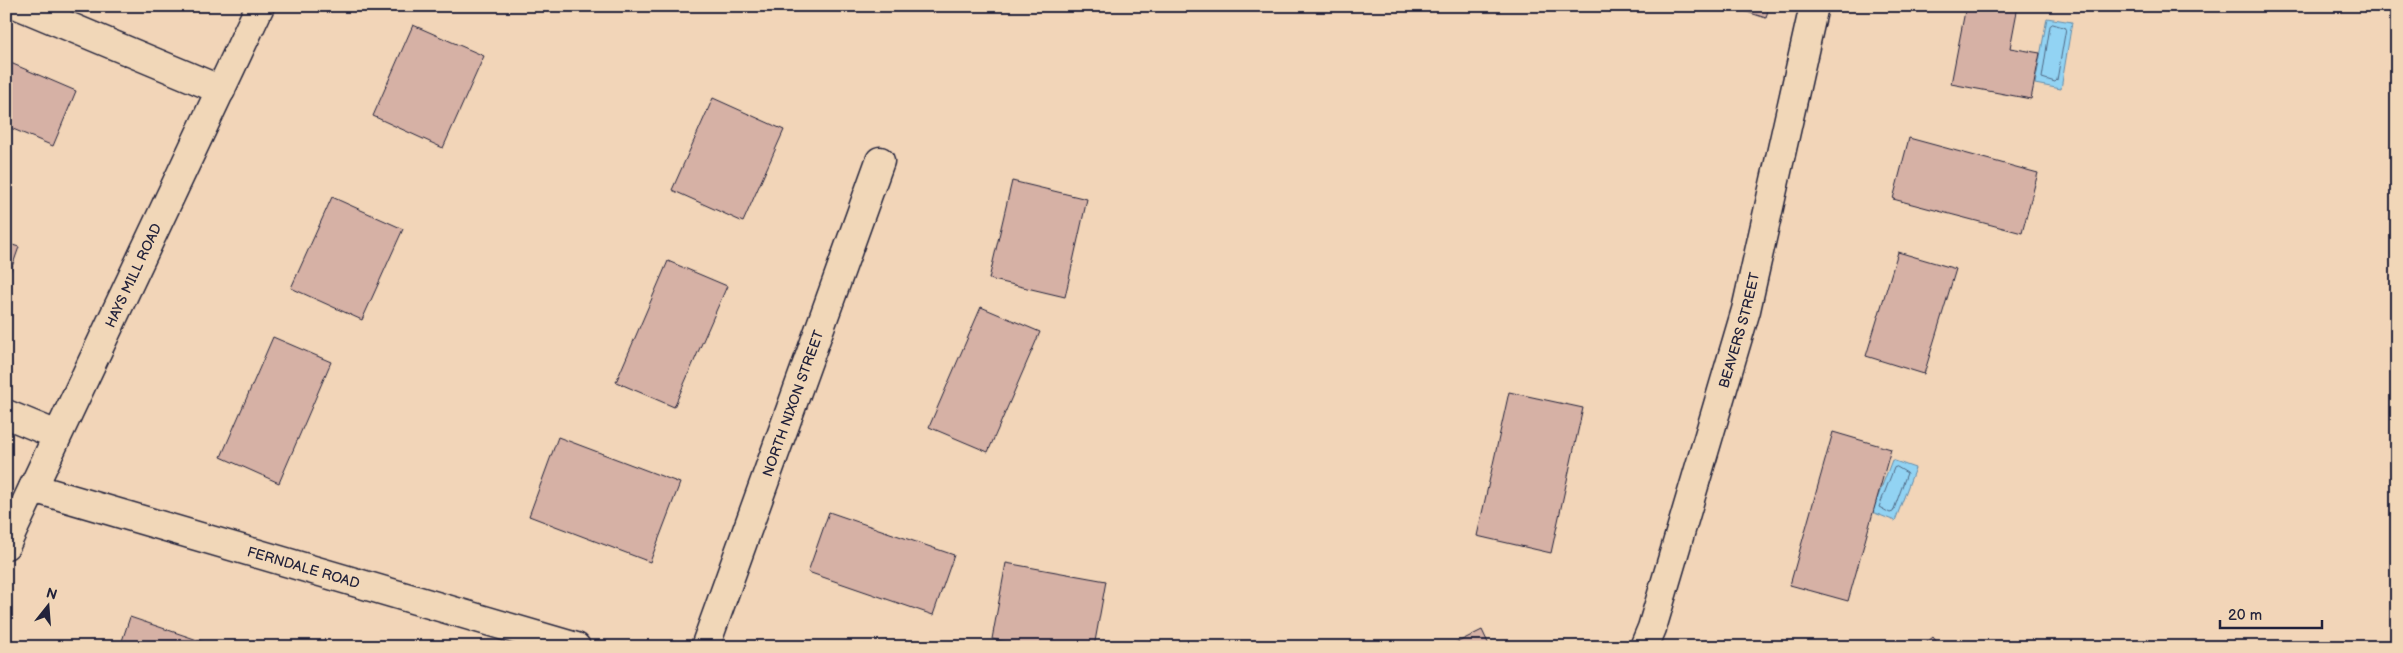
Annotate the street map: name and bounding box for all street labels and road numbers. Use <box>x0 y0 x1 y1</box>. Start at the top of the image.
street label: HAYS MILL ROAD <box>102 221 165 330</box>
street label: BEAVERS STREET <box>1715 270 1763 390</box>
street label: NORTH NIXON STREET <box>759 327 828 479</box>
street label: FERNDALE ROAD <box>245 543 362 592</box>

